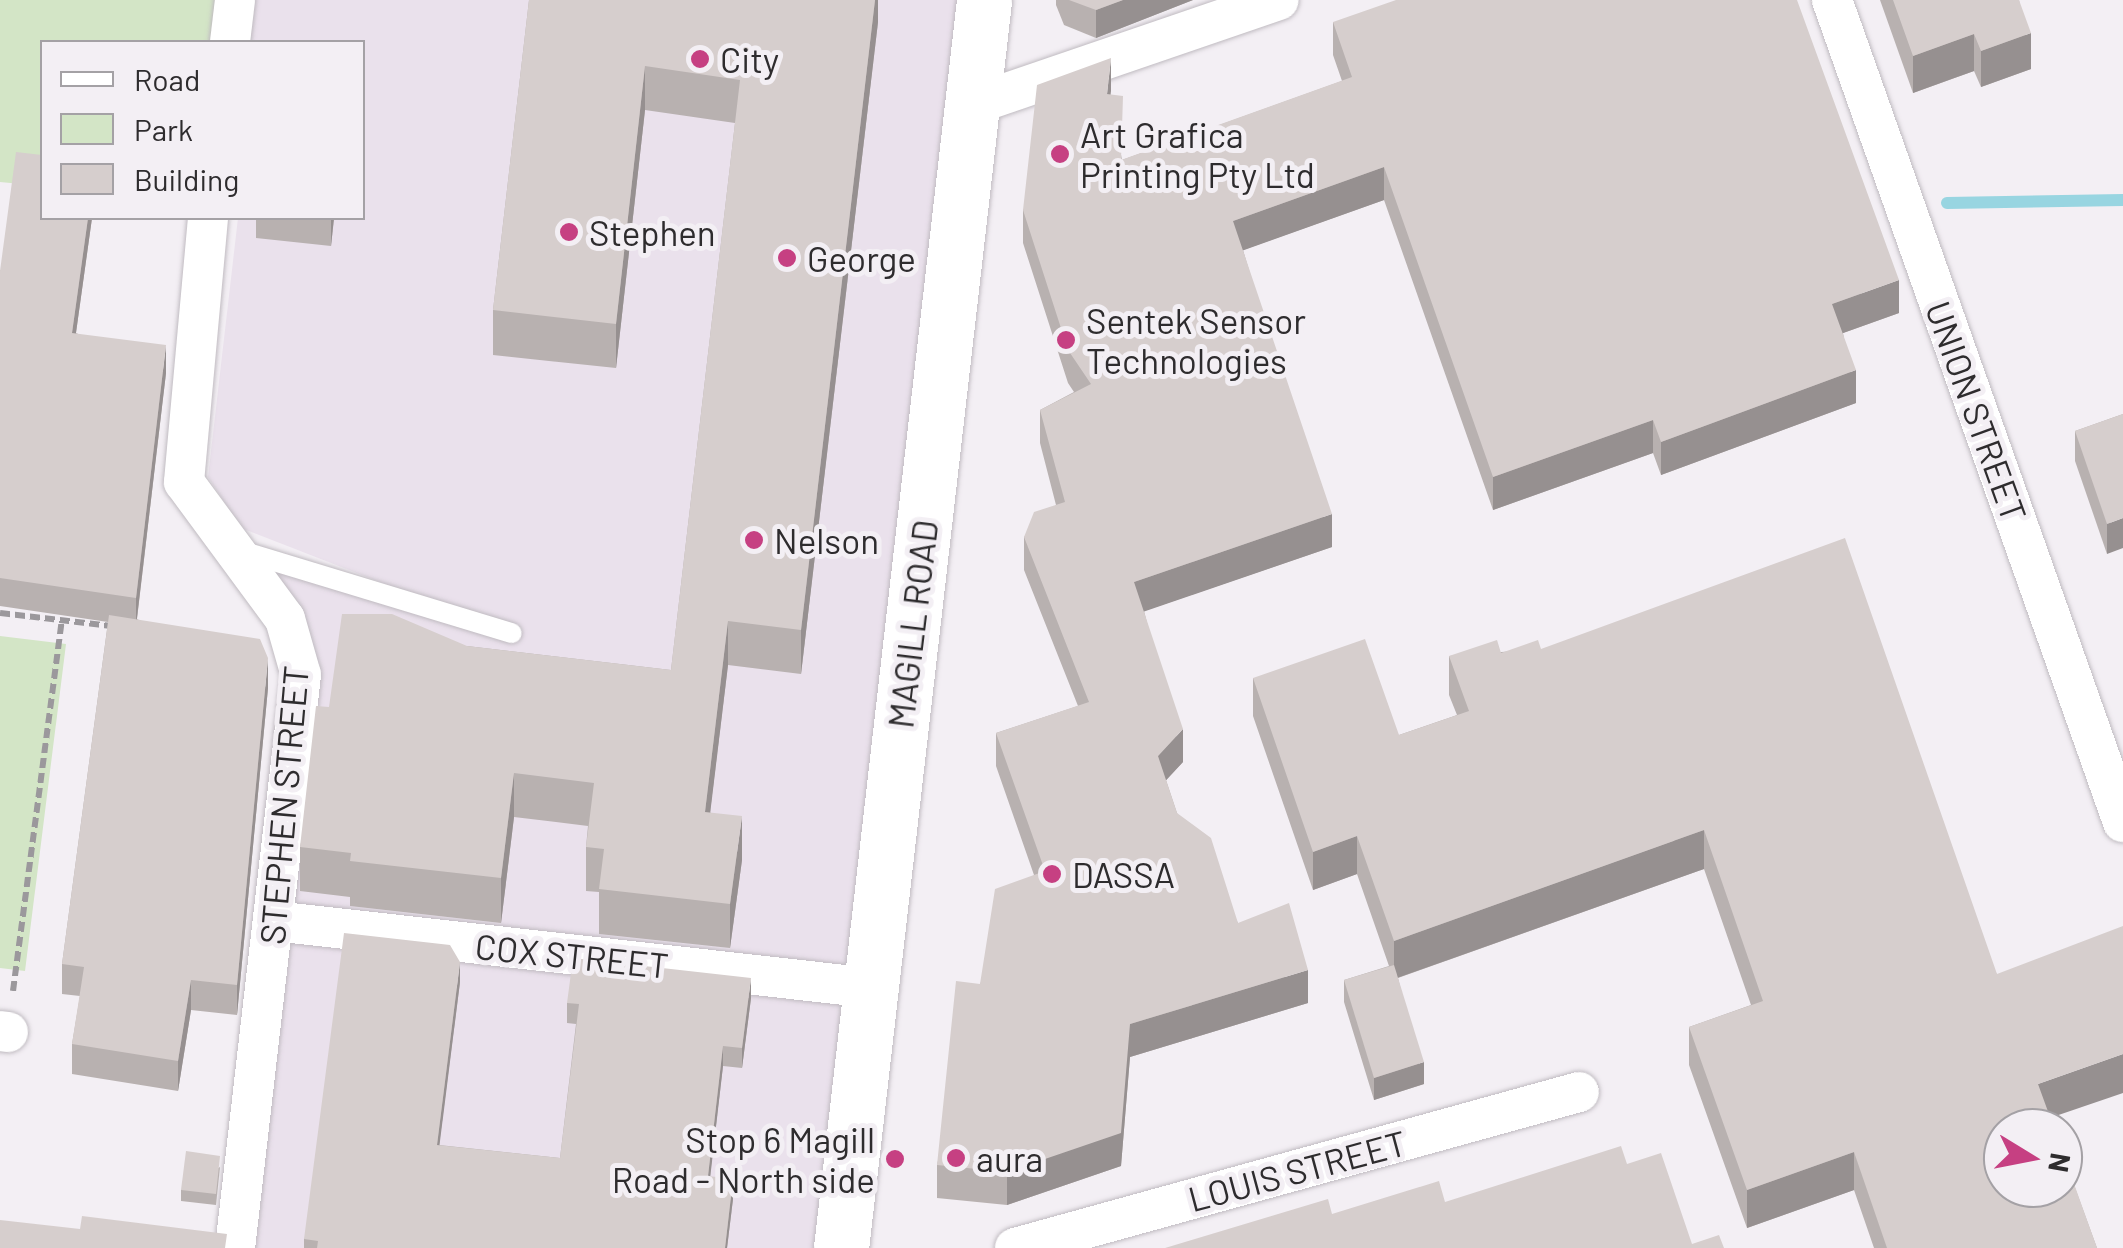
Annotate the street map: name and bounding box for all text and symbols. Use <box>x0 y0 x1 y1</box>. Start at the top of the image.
place label: City <box>720 38 779 80</box>
legend <box>40 40 365 220</box>
marker: City <box>689 48 711 70</box>
text: Road <box>134 61 200 97</box>
text: Park <box>134 111 193 147</box>
place label: Art Grafica Printing Pty Ltd <box>1080 113 1315 195</box>
marker: Art Grafica Printing Pty Ltd <box>1049 143 1071 165</box>
text: Building <box>134 161 239 197</box>
place label: Stephen <box>589 211 716 253</box>
marker: Stephen <box>558 221 580 243</box>
place label: George <box>807 237 916 279</box>
marker: George <box>776 247 798 269</box>
street label: UNION STREET <box>1918 295 2036 527</box>
place label: Sentek Sensor Technologies <box>1086 299 1306 381</box>
marker: Sentek Sensor Technologies <box>1055 329 1077 351</box>
street label: MAGILL ROAD <box>878 518 946 730</box>
place label: Nelson <box>774 519 879 561</box>
marker: Nelson <box>743 529 765 551</box>
street label: STEPHEN STREET <box>250 664 316 946</box>
place label: DASSA <box>1072 853 1175 895</box>
marker: DASSA <box>1041 863 1063 885</box>
street label: COX STREET <box>473 924 671 986</box>
north arrow <box>1983 1108 2083 1208</box>
place label: Stop 6 Magill Road - North side <box>612 1118 875 1200</box>
street label: LOUIS STREET <box>1183 1121 1411 1219</box>
place label: aura <box>976 1137 1043 1179</box>
marker: aura <box>945 1147 967 1169</box>
marker: Stop 6 Magill Road - North side <box>884 1148 906 1170</box>
text: N <box>2042 1151 2079 1175</box>

